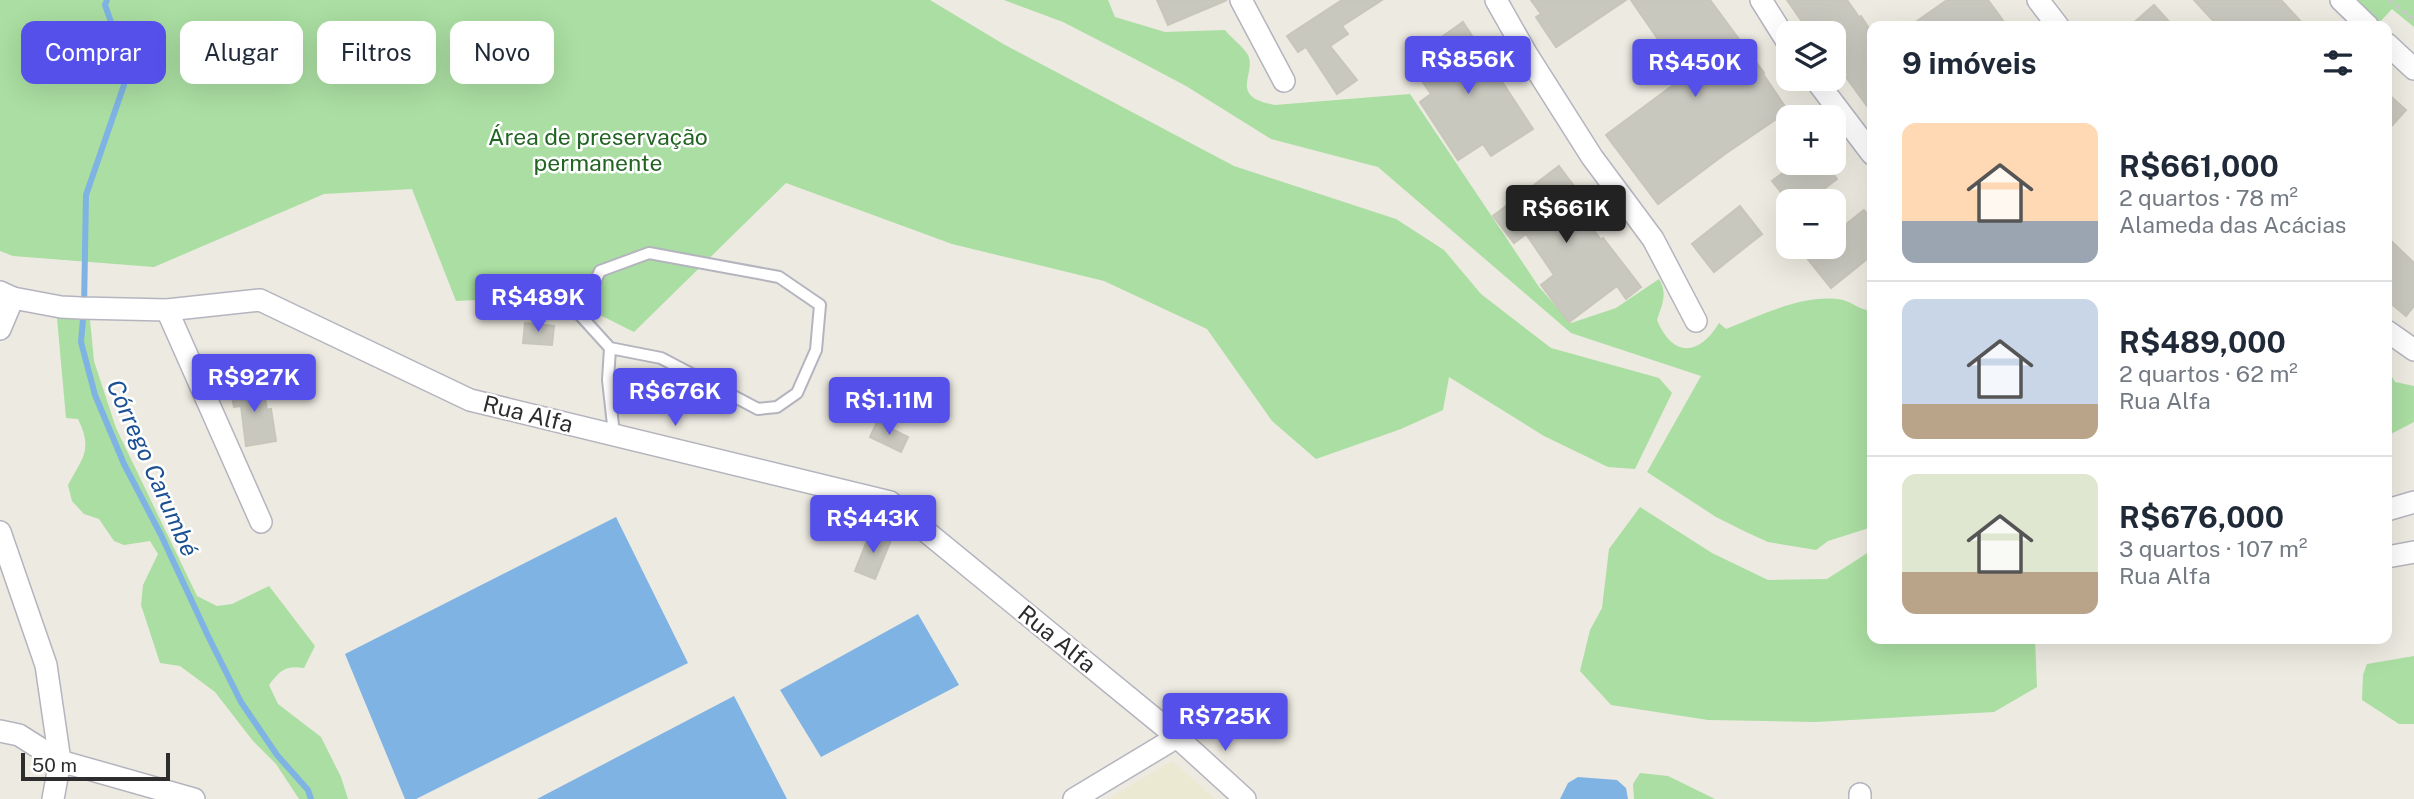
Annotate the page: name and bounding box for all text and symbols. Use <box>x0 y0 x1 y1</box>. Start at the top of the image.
chip: Comprar <box>21 21 166 84</box>
chip: Alugar <box>180 21 303 84</box>
chip: Filtros <box>317 21 436 84</box>
chip: Novo <box>450 21 554 84</box>
map controls <box>1776 21 1846 259</box>
button: layers <box>1776 21 1846 91</box>
pin: R$856K <box>1411 36 1525 96</box>
pin: R$450K <box>1638 40 1752 99</box>
icon: filters <box>2319 44 2357 82</box>
text: R$856K <box>1421 45 1515 72</box>
text: 9 imóveis <box>1902 45 2037 81</box>
text: R$450K <box>1648 48 1742 75</box>
button: + <box>1776 105 1846 175</box>
park label: Área de preservação permanente <box>488 123 708 176</box>
text: R$661,000 <box>2119 148 2279 184</box>
icon: home <box>1958 151 2042 235</box>
text: 2 quartos · 78 m² <box>2119 184 2298 211</box>
pin: R$661K <box>1509 186 1623 245</box>
button: − <box>1776 189 1846 259</box>
text: R$661K <box>1522 194 1610 221</box>
text: Alameda das Acácias <box>2119 211 2346 238</box>
pin: R$489K <box>481 274 595 334</box>
text: R$489K <box>491 283 585 310</box>
text: R$489,000 <box>2119 324 2286 360</box>
icon: home <box>1958 327 2042 411</box>
pin: R$927K <box>197 354 311 414</box>
text: 2 quartos · 62 m² <box>2119 360 2298 387</box>
text: R$927K <box>208 363 300 390</box>
pin: R$676K <box>618 368 732 428</box>
water label: Córrego Carumbé <box>101 375 204 560</box>
text: R$676K <box>629 377 721 404</box>
pin: R$1.11M <box>824 378 954 437</box>
text: R$1.11M <box>845 386 933 413</box>
text: Rua Alfa <box>2119 387 2211 414</box>
street label: Rua Alfa <box>480 389 576 438</box>
pin: R$443K <box>816 496 930 555</box>
text: R$676,000 <box>2119 499 2284 535</box>
icon: home <box>1958 502 2042 586</box>
text: R$443K <box>826 504 920 531</box>
text: 3 quartos · 107 m² <box>2119 535 2307 562</box>
text: Rua Alfa <box>2119 562 2211 589</box>
street label: Rua Alfa <box>1013 599 1101 678</box>
pin: R$725K <box>1168 694 1282 753</box>
text: R$725K <box>1179 702 1271 729</box>
scale bar <box>21 750 170 782</box>
text: 50 m <box>32 754 77 776</box>

